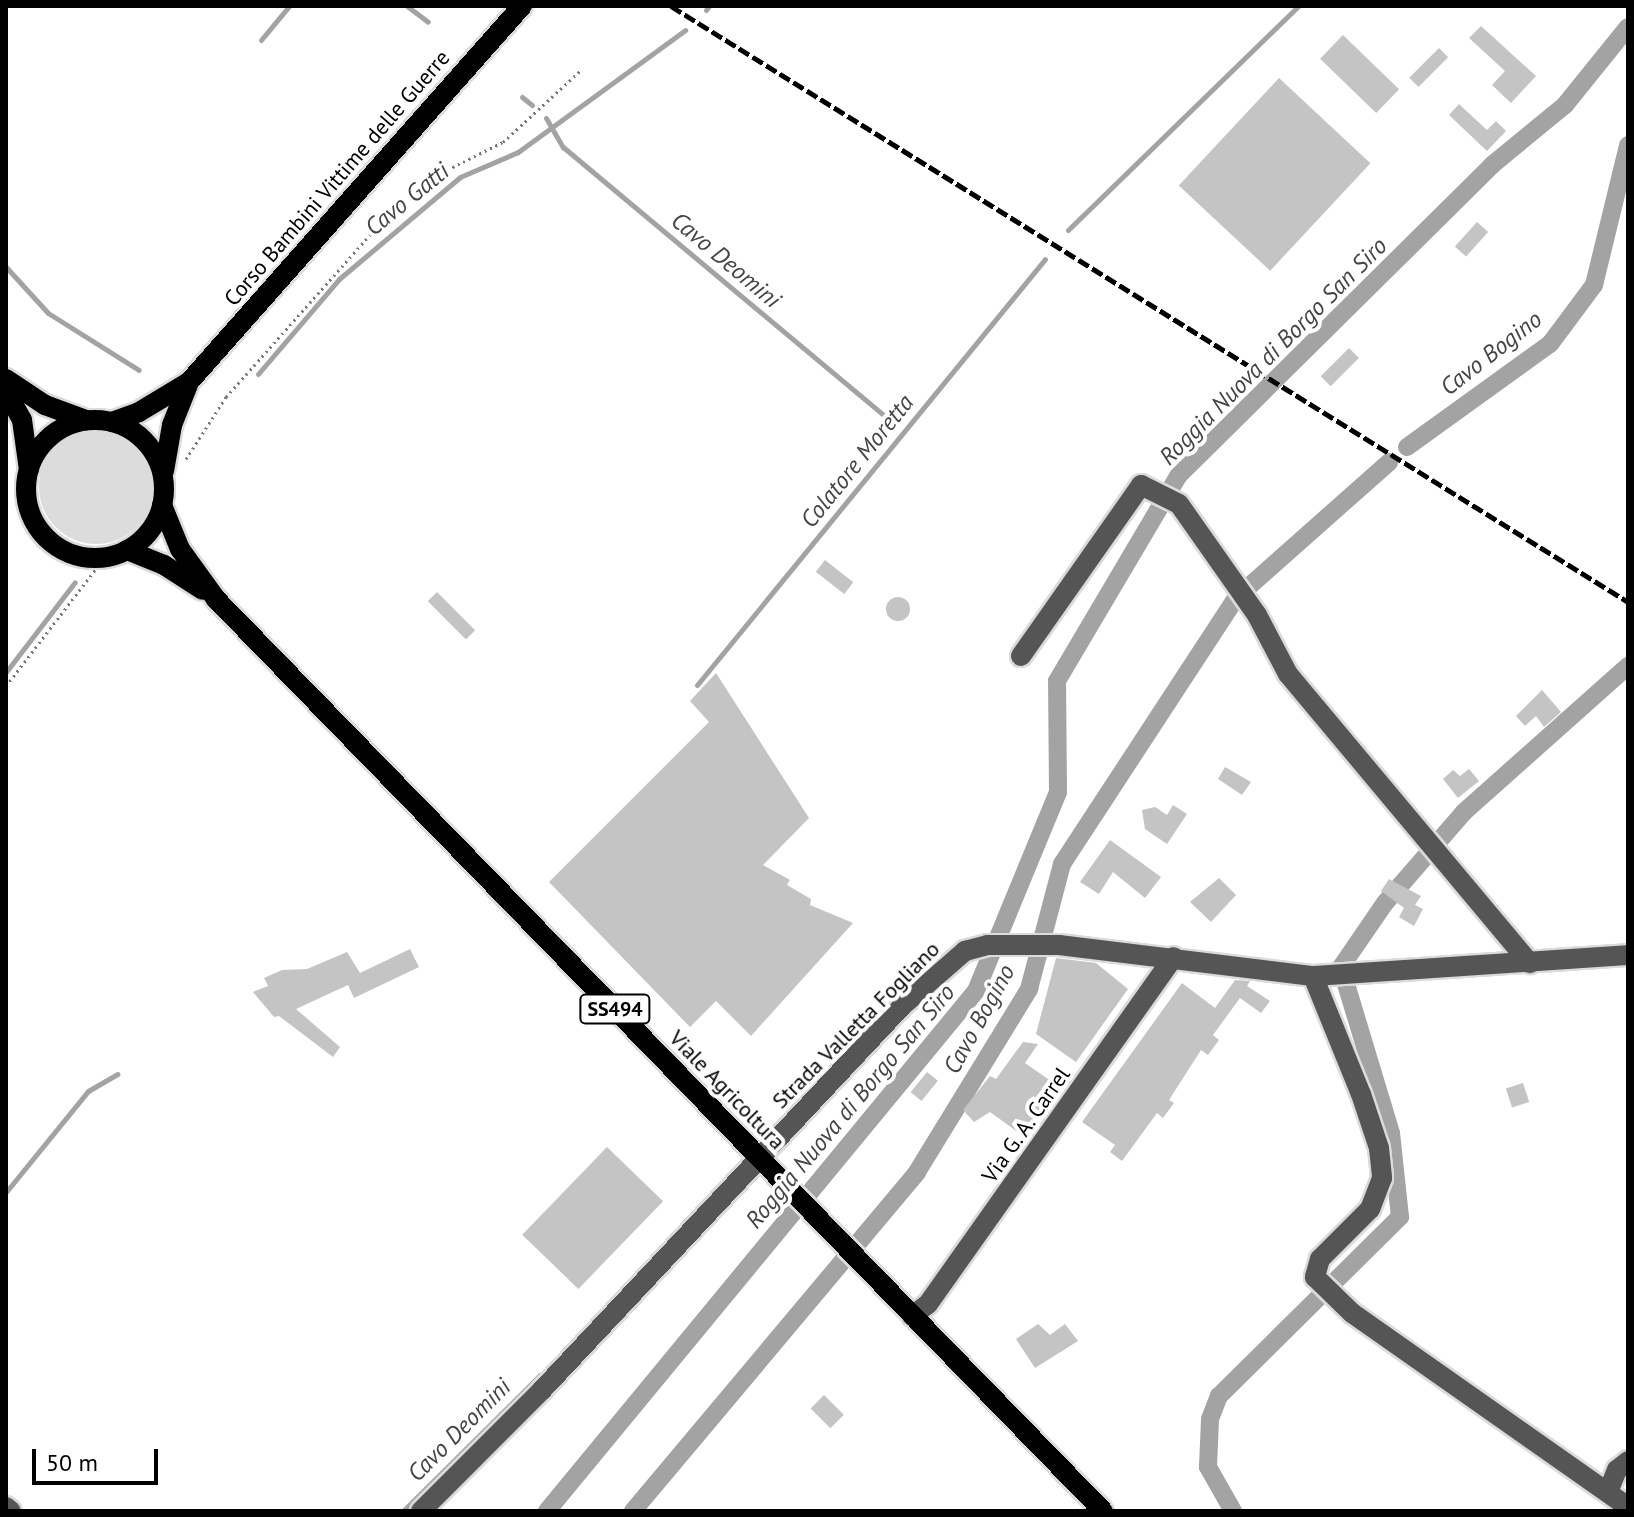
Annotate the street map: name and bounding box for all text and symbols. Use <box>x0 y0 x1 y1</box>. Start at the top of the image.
street label: Corso Bambini Vittime delle Guerre <box>219 44 455 312</box>
water label: Cavo Gatti <box>359 157 455 241</box>
water label: Cavo Deomini <box>666 206 786 314</box>
water label: Roggia Nuova di Borgo San Siro <box>1153 231 1393 471</box>
water label: Cavo Bogino <box>1435 305 1547 401</box>
water label: Colatore Moretta <box>795 389 919 533</box>
street label: Strada Valletta Fogliano <box>767 936 945 1114</box>
water label: Cavo Bogino <box>937 959 1021 1079</box>
water label: Roggia Nuova di Borgo San Siro <box>739 978 961 1234</box>
road number: SS494 <box>579 993 651 1025</box>
street label: Viale Agricoltura <box>663 1025 791 1155</box>
street label: Via G. A. Carrel <box>975 1061 1077 1189</box>
water label: Cavo Deomini <box>402 1373 516 1487</box>
scale bar <box>36 1433 162 1483</box>
text: 50 m <box>46 1447 98 1478</box>

